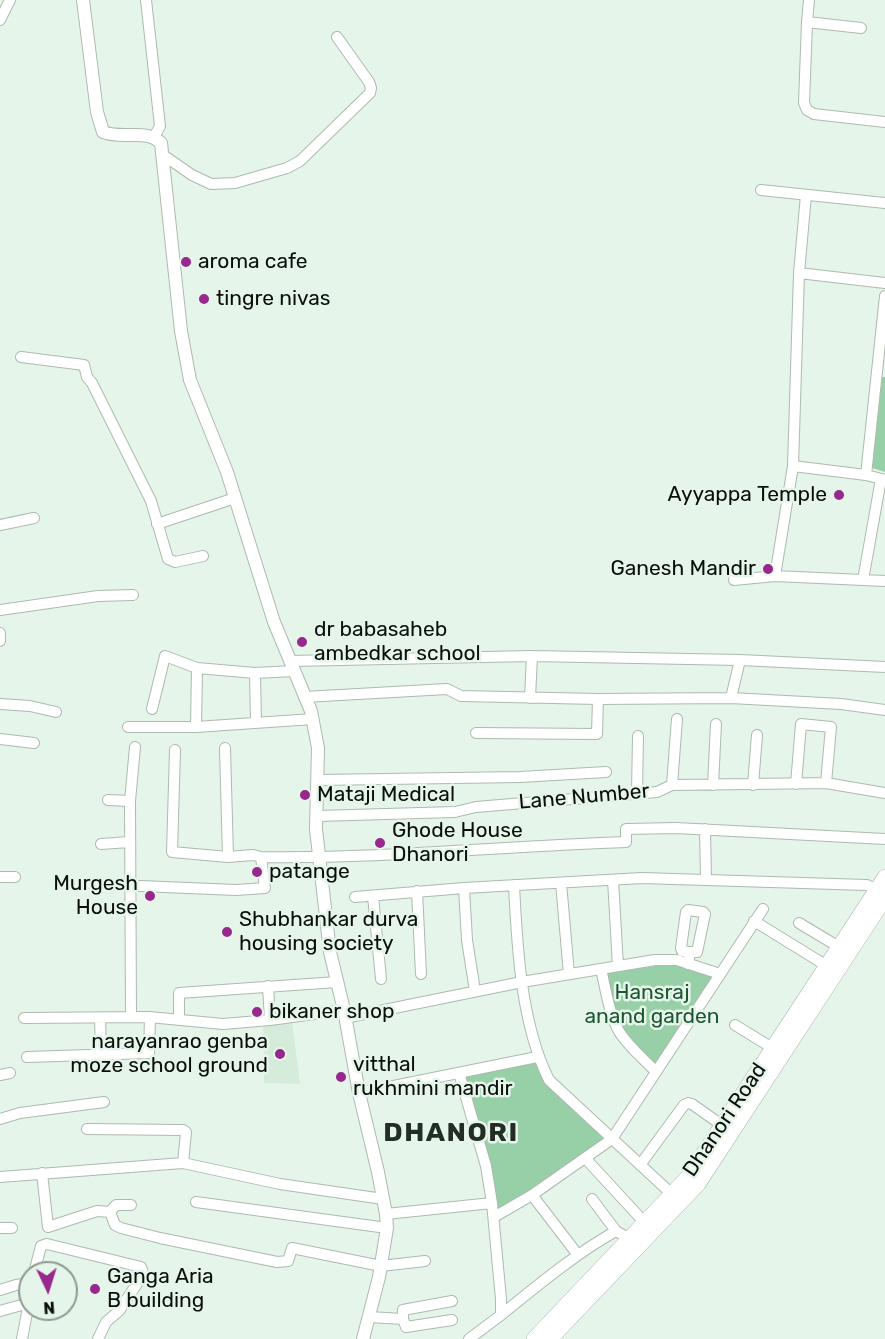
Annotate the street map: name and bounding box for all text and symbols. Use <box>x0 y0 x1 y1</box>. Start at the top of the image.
place label: aroma cafe <box>198 249 308 275</box>
marker: aroma cafe <box>179 255 193 269</box>
place label: tingre nivas <box>216 286 331 312</box>
marker: tingre nivas <box>197 292 211 306</box>
place label: Ayyappa Temple <box>668 482 827 508</box>
marker: Ayyappa Temple <box>832 488 846 502</box>
place label: Ganesh Mandir <box>610 556 756 582</box>
marker: Ganesh Mandir <box>761 562 775 576</box>
place label: dr babasaheb ambedkar school <box>314 617 481 667</box>
marker: dr babasaheb ambedkar school <box>295 635 309 649</box>
street label: Lane Number <box>518 779 650 815</box>
place label: Mataji Medical <box>317 782 455 808</box>
marker: Mataji Medical <box>298 788 312 802</box>
place label: Ghode House Dhanori <box>392 818 523 868</box>
marker: Ghode House Dhanori <box>373 836 387 850</box>
place label: patange <box>269 859 350 885</box>
marker: patange <box>250 865 264 879</box>
place label: Murgesh House <box>53 871 138 921</box>
marker: Murgesh House <box>143 889 157 903</box>
place label: Shubhankar durva housing society <box>239 907 418 957</box>
marker: Shubhankar durva housing society <box>220 925 234 939</box>
park label: Hansraj anand garden <box>584 980 720 1030</box>
place label: bikaner shop <box>269 999 394 1025</box>
marker: bikaner shop <box>250 1005 264 1019</box>
place label: narayanrao genba moze school ground <box>70 1029 268 1079</box>
marker: narayanrao genba moze school ground <box>273 1047 287 1061</box>
place label: vitthal rukhmini mandir <box>353 1052 512 1102</box>
street label: Dhanori Road <box>678 1058 772 1182</box>
marker: vitthal rukhmini mandir <box>334 1070 348 1084</box>
district label: DHANORI <box>383 1117 519 1149</box>
north arrow <box>18 1261 78 1321</box>
place label: Ganga Aria B building <box>107 1264 214 1314</box>
marker: Ganga Aria B building <box>88 1282 102 1296</box>
text: N <box>43 1298 56 1317</box>

